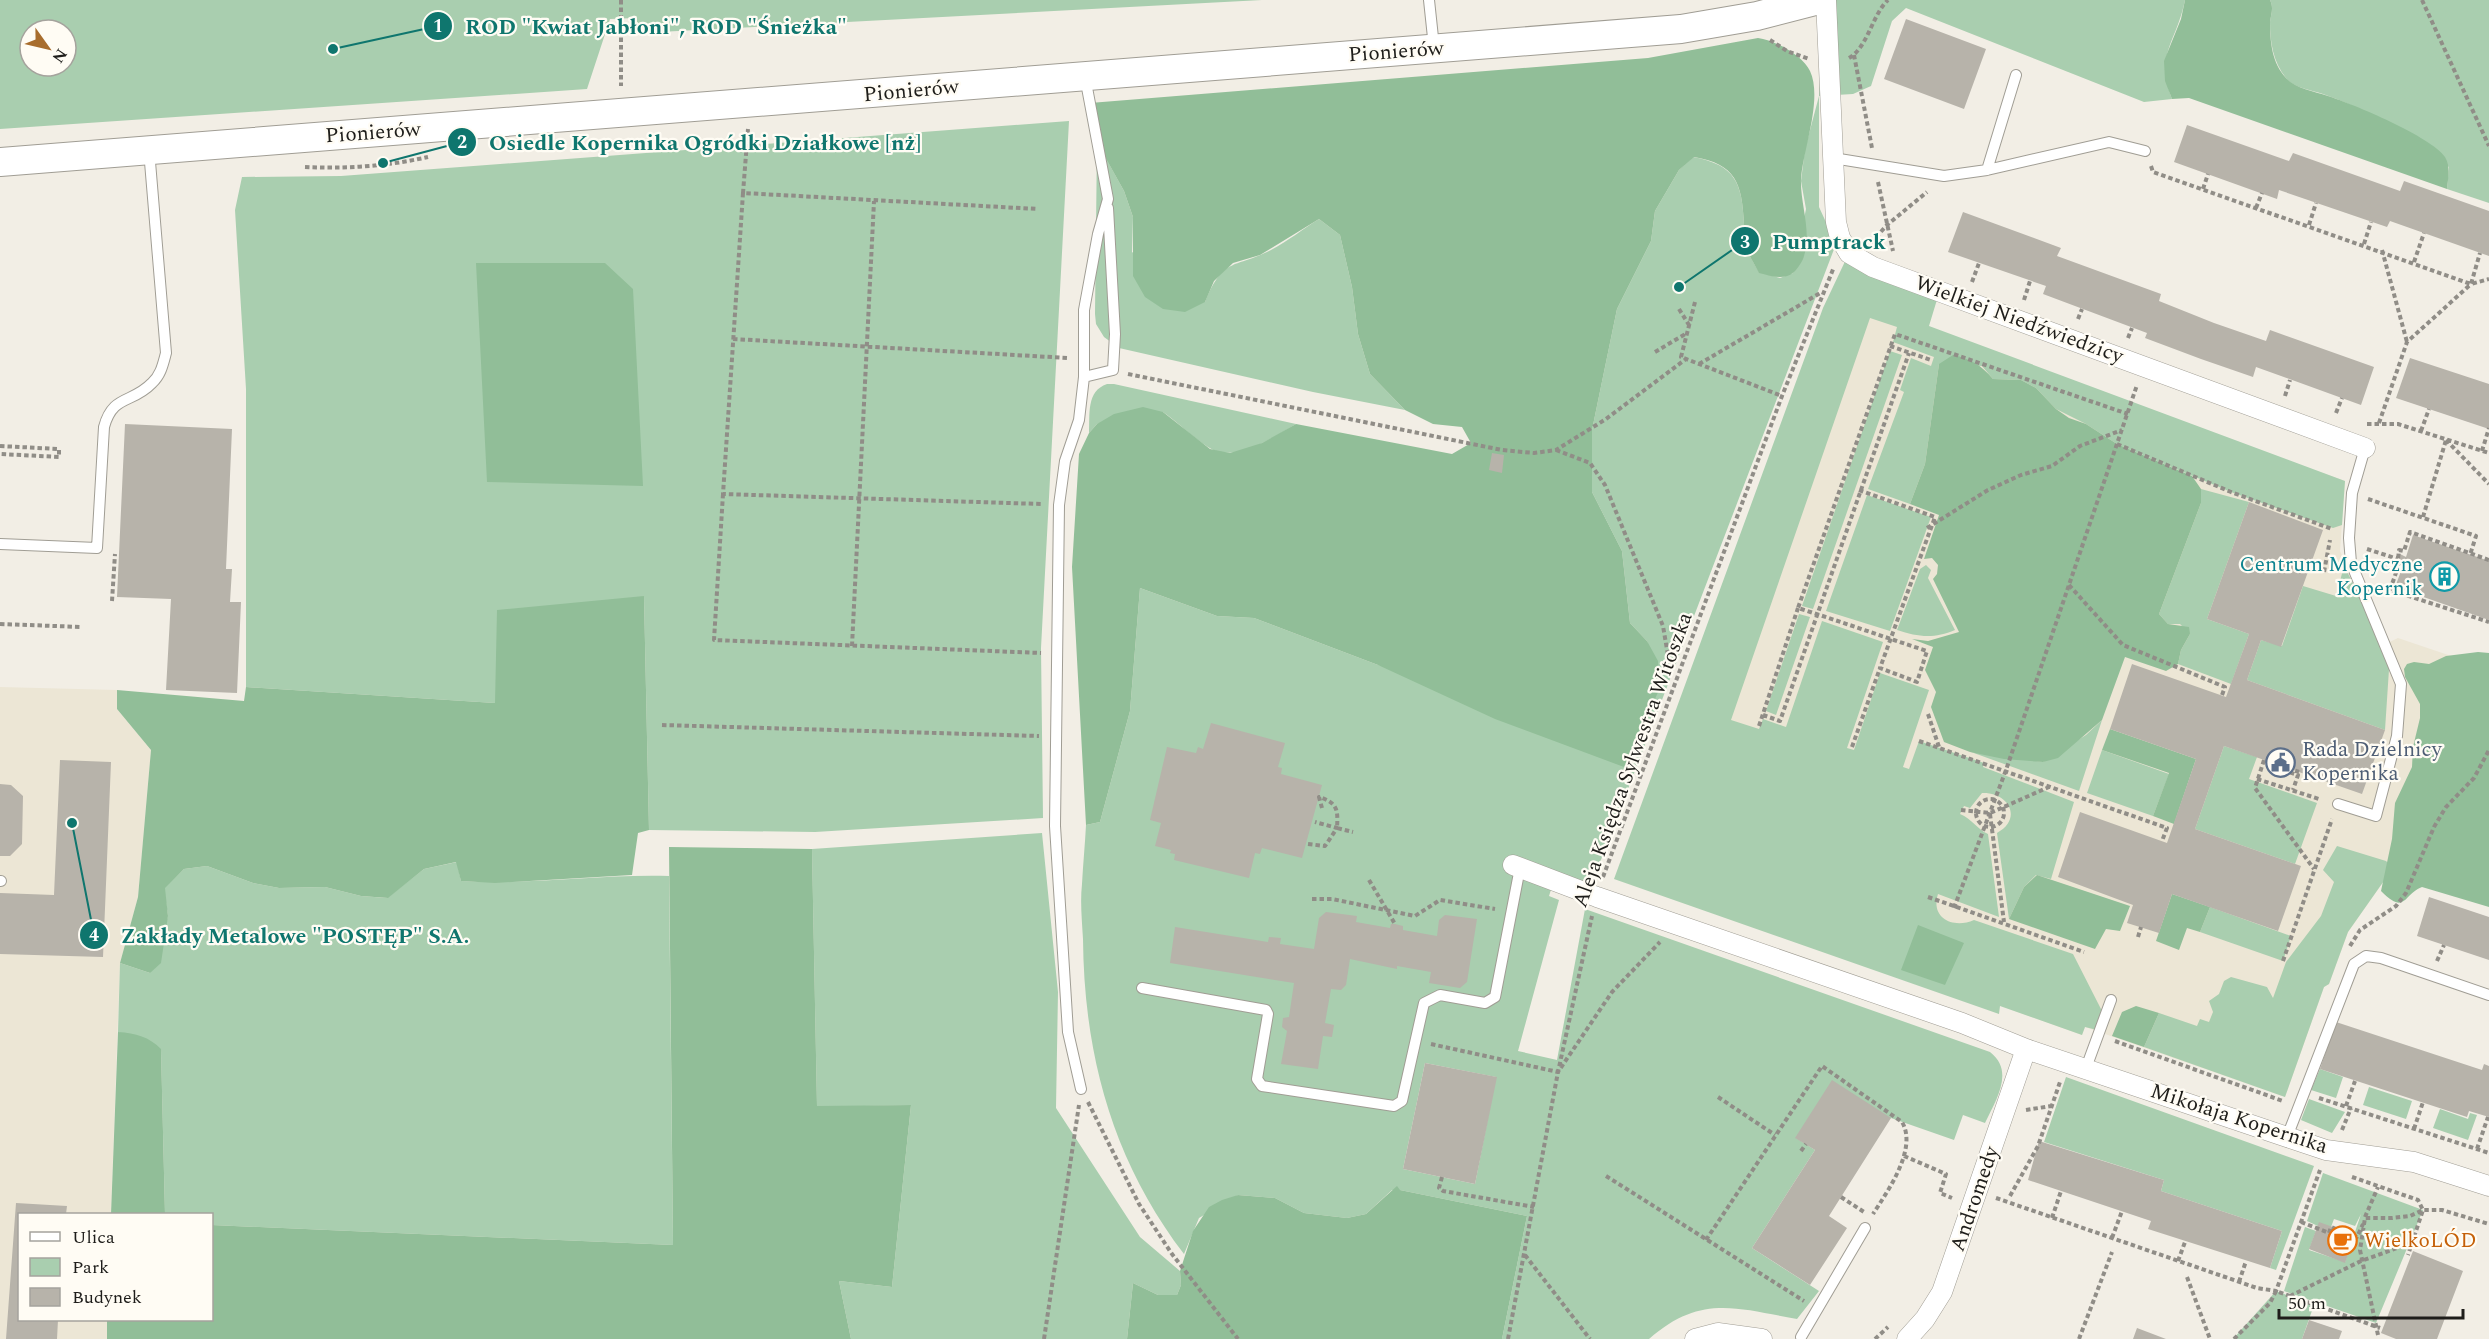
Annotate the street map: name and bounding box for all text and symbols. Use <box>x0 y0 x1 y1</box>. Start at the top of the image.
callout: ROD "Kwiat Jabłoni", ROD "Śnieżka" <box>423 6 859 46</box>
text: ROD "Kwiat Jabłoni", ROD "Śnieżka" <box>465 11 847 44</box>
text: 1 <box>433 13 443 40</box>
north arrow <box>18 18 78 78</box>
street label: Pionierów <box>1347 33 1446 71</box>
text: N <box>46 44 73 68</box>
street label: Pionierów <box>862 71 961 111</box>
street label: Pionierów <box>324 114 423 152</box>
callout: Osiedle Kopernika Ogródki Działkowe [nż] <box>447 122 933 162</box>
text: Osiedle Kopernika Ogródki Działkowe [nż] <box>489 127 921 160</box>
text: 2 <box>457 129 467 156</box>
callout: Pumptrack <box>1730 221 1898 261</box>
text: Pumptrack <box>1772 226 1887 259</box>
text: 3 <box>1740 229 1750 256</box>
street label: Wielkiej Niedźwiedzicy <box>1910 267 2129 373</box>
place label: Centrum Medyczne Kopernik <box>2240 549 2423 605</box>
building icon: Centrum Medyczne Kopernik <box>2428 561 2460 593</box>
street label: Aleja Księdza Sylwestra Witoszka <box>1565 607 1702 912</box>
place label: Rada Dzielnicy Kopernika <box>2302 734 2443 790</box>
public building icon: Rada Dzielnicy Kopernika <box>2265 746 2297 778</box>
callout: Zakłady Metalowe "POSTĘP" S.A. <box>79 915 482 955</box>
text: Zakłady Metalowe "POSTĘP" S.A. <box>121 920 470 953</box>
text: 4 <box>89 922 99 949</box>
street label: Mikołaja Kopernika <box>2146 1075 2333 1163</box>
street label: Andromedy <box>1942 1141 2008 1256</box>
legend <box>18 1213 213 1321</box>
text: Ulica <box>72 1224 115 1251</box>
cafe icon: WielkoLÓD <box>2327 1225 2359 1257</box>
place label: WielkoLÓD <box>2364 1225 2476 1257</box>
text: Park <box>72 1254 109 1281</box>
scale bar <box>2279 1282 2464 1320</box>
text: Budynek <box>72 1284 142 1311</box>
text: 50 m <box>2288 1290 2326 1317</box>

